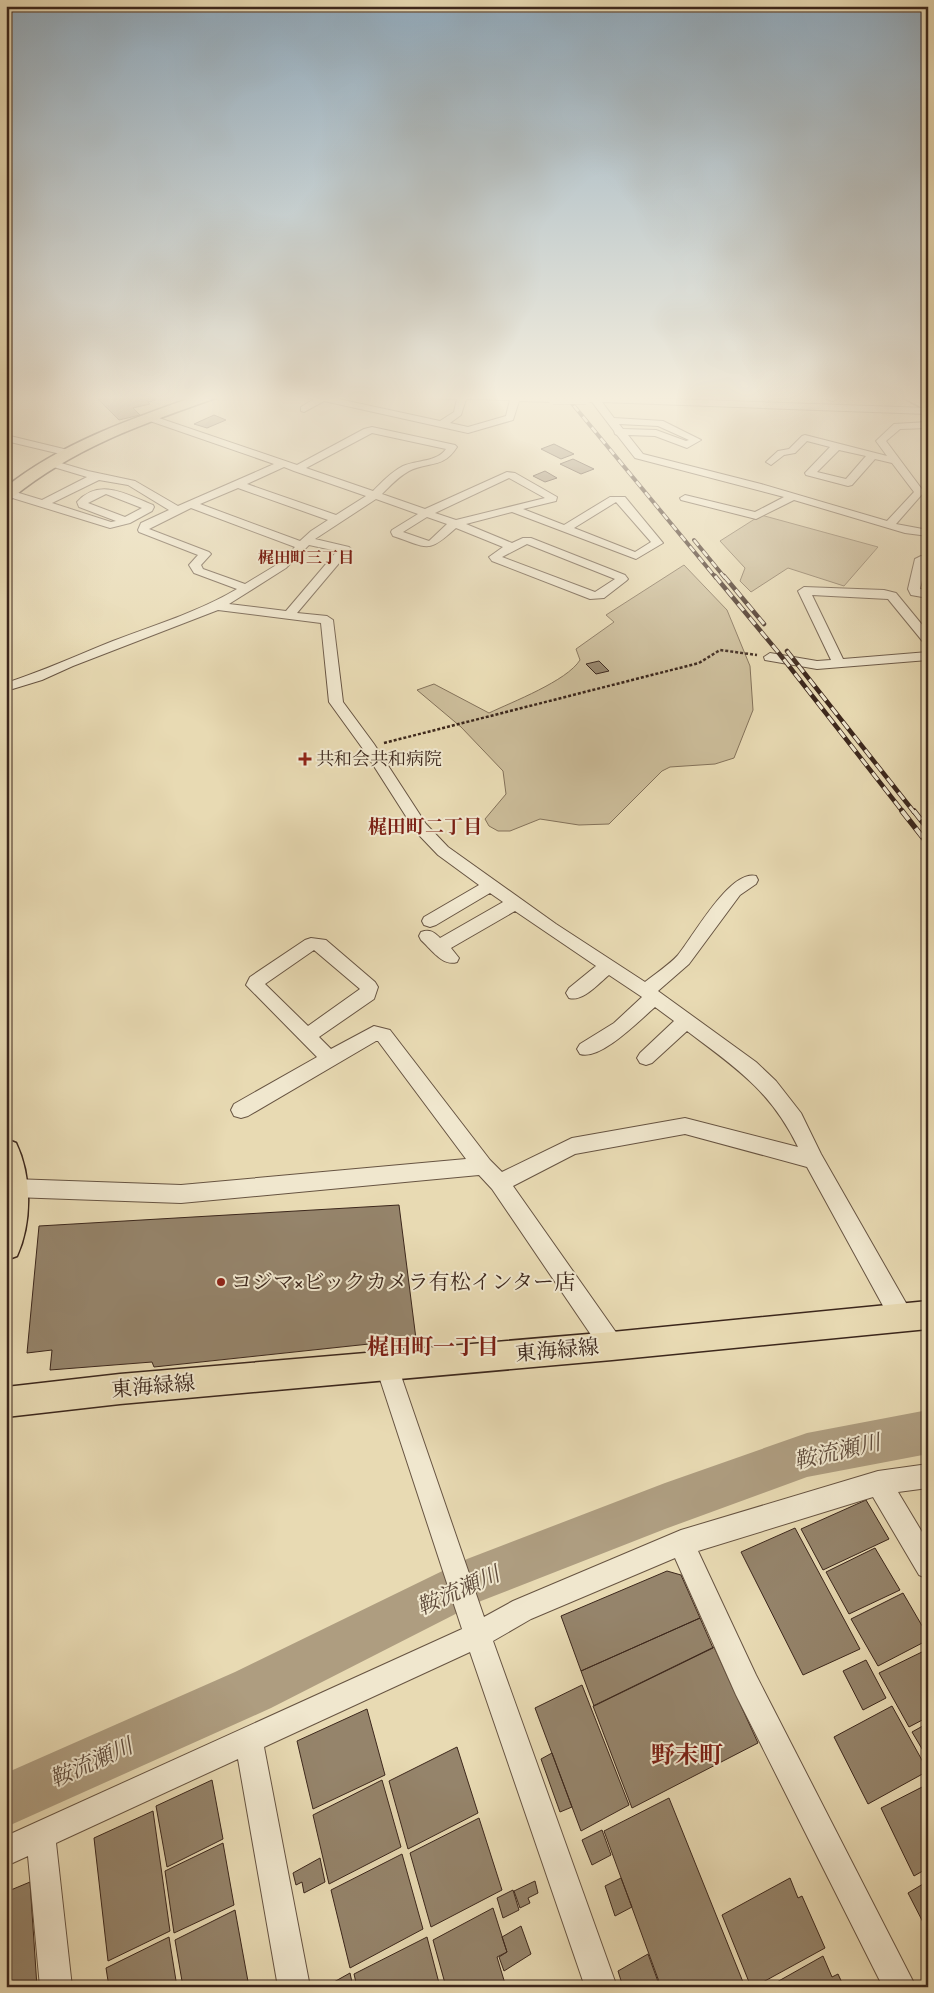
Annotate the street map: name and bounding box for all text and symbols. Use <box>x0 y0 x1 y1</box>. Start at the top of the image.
district label: 梶田町三丁目 <box>257 548 354 567</box>
place label: 共和会共和病院 <box>316 748 442 770</box>
marker: 共和会共和病院 <box>298 752 312 766</box>
district label: 梶田町二丁目 <box>368 815 482 838</box>
place label: コジマ×ビックカメラ有松インター店 <box>231 1269 575 1295</box>
marker: コジマ×ビックカメラ有松インター店 <box>215 1276 227 1288</box>
district label: 梶田町一丁目 <box>367 1333 499 1360</box>
street label: 東海緑線 <box>514 1333 600 1367</box>
street label: 東海緑線 <box>110 1369 196 1403</box>
water label: 鞍流瀬川 <box>791 1428 885 1475</box>
water label: 鞍流瀬川 <box>413 1559 506 1621</box>
water label: 鞍流瀬川 <box>46 1731 139 1793</box>
district label: 野末町 <box>651 1740 723 1770</box>

